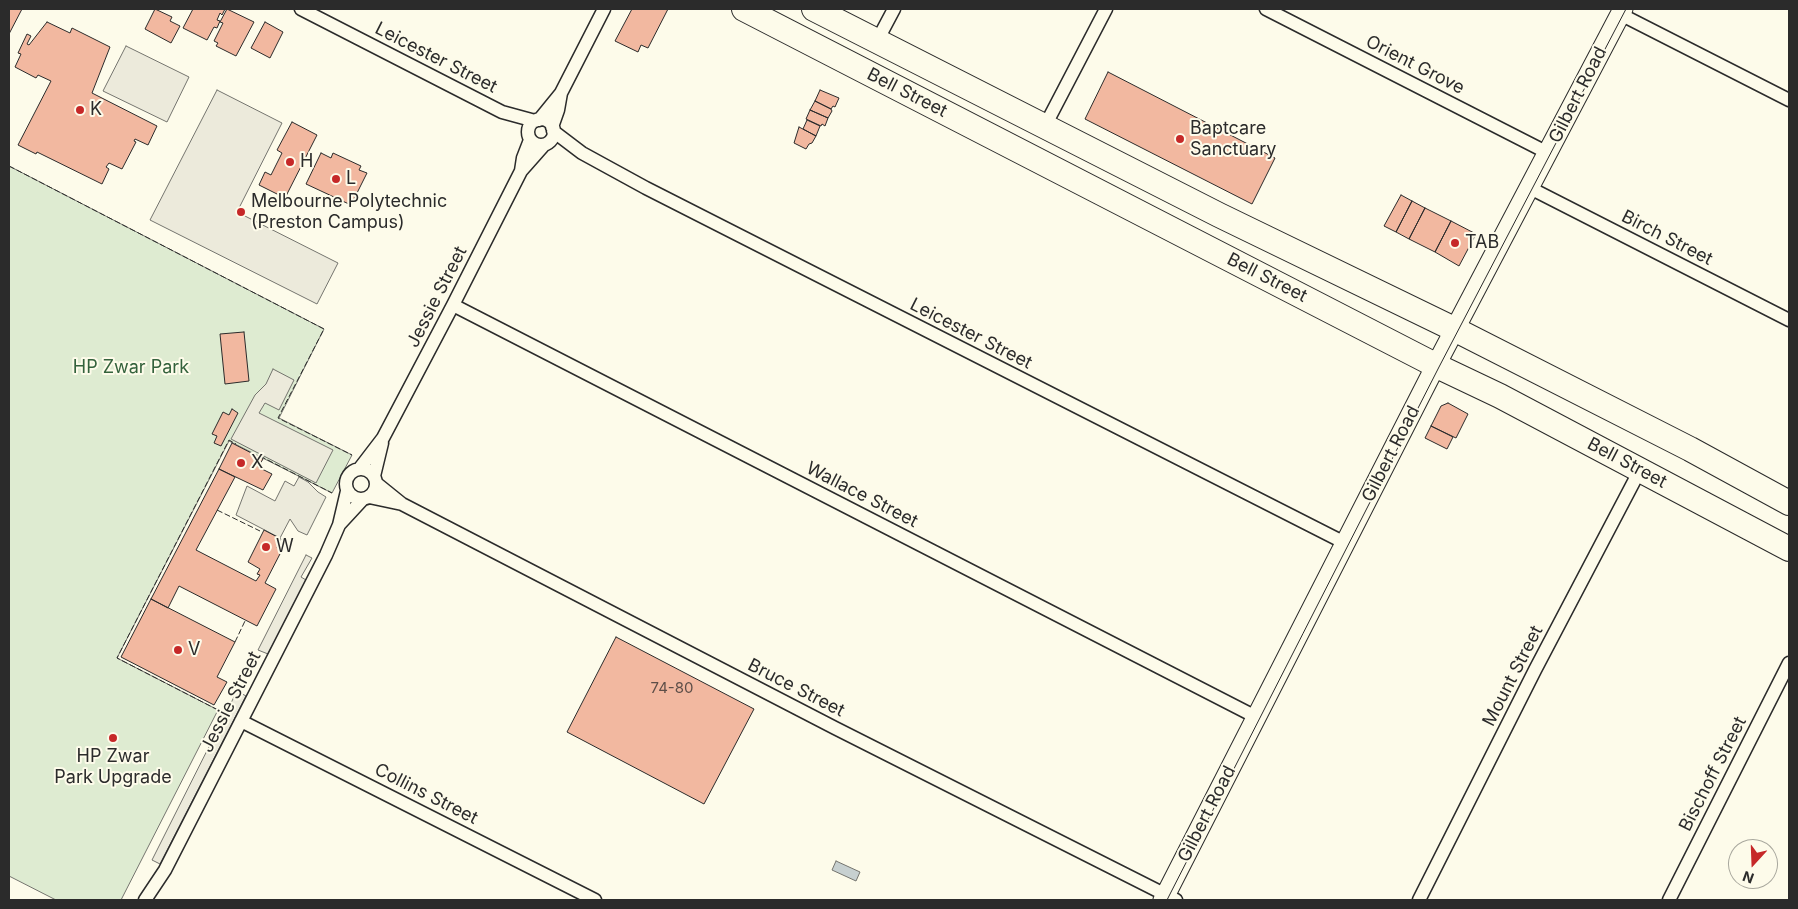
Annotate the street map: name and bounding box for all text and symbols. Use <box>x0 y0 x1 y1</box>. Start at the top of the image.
street label: Leicester Street <box>371 18 501 98</box>
street label: Orient Grove <box>1362 31 1468 99</box>
street label: Gilbert Road <box>1545 43 1611 147</box>
street label: Bell Street <box>863 64 951 122</box>
place label: K <box>90 99 102 121</box>
marker: K <box>74 104 86 116</box>
place label: Baptcare Sanctuary <box>1190 118 1276 160</box>
marker: Baptcare Sanctuary <box>1174 133 1186 145</box>
place label: H <box>300 151 313 173</box>
marker: H <box>284 156 296 168</box>
place label: L <box>346 168 356 190</box>
marker: L <box>330 173 342 185</box>
place label: Melbourne Polytechnic (Preston Campus) <box>251 191 447 233</box>
marker: Melbourne Polytechnic (Preston Campus) <box>235 206 247 218</box>
street label: Birch Street <box>1618 206 1716 270</box>
place label: TAB <box>1465 232 1499 254</box>
marker: TAB <box>1449 237 1461 249</box>
street label: Jessie Street <box>402 243 472 351</box>
street label: Bell Street <box>1223 249 1311 307</box>
street label: Leicester Street <box>906 294 1036 374</box>
park label: HP Zwar Park <box>73 357 189 379</box>
street label: Gilbert Road <box>1358 402 1424 506</box>
street label: Bell Street <box>1584 433 1670 493</box>
place label: X <box>251 452 263 474</box>
marker: X <box>235 457 247 469</box>
street label: Wallace Street <box>803 458 921 532</box>
place label: W <box>276 536 294 558</box>
marker: W <box>260 541 272 553</box>
street label: Mount Street <box>1478 622 1548 730</box>
place label: V <box>188 639 200 661</box>
marker: V <box>172 644 184 656</box>
street label: Jessie Street <box>196 648 266 756</box>
street label: Bruce Street <box>744 654 848 722</box>
house number: 74-80 <box>651 679 693 697</box>
street label: Bischoff Street <box>1675 713 1751 835</box>
marker: HP Zwar Park Upgrade <box>107 732 119 744</box>
place label: HP Zwar Park Upgrade <box>54 746 172 789</box>
street label: Collins Street <box>371 759 481 829</box>
street label: Gilbert Road <box>1174 762 1240 866</box>
north arrow <box>1728 839 1778 889</box>
text: N <box>1740 868 1756 887</box>

